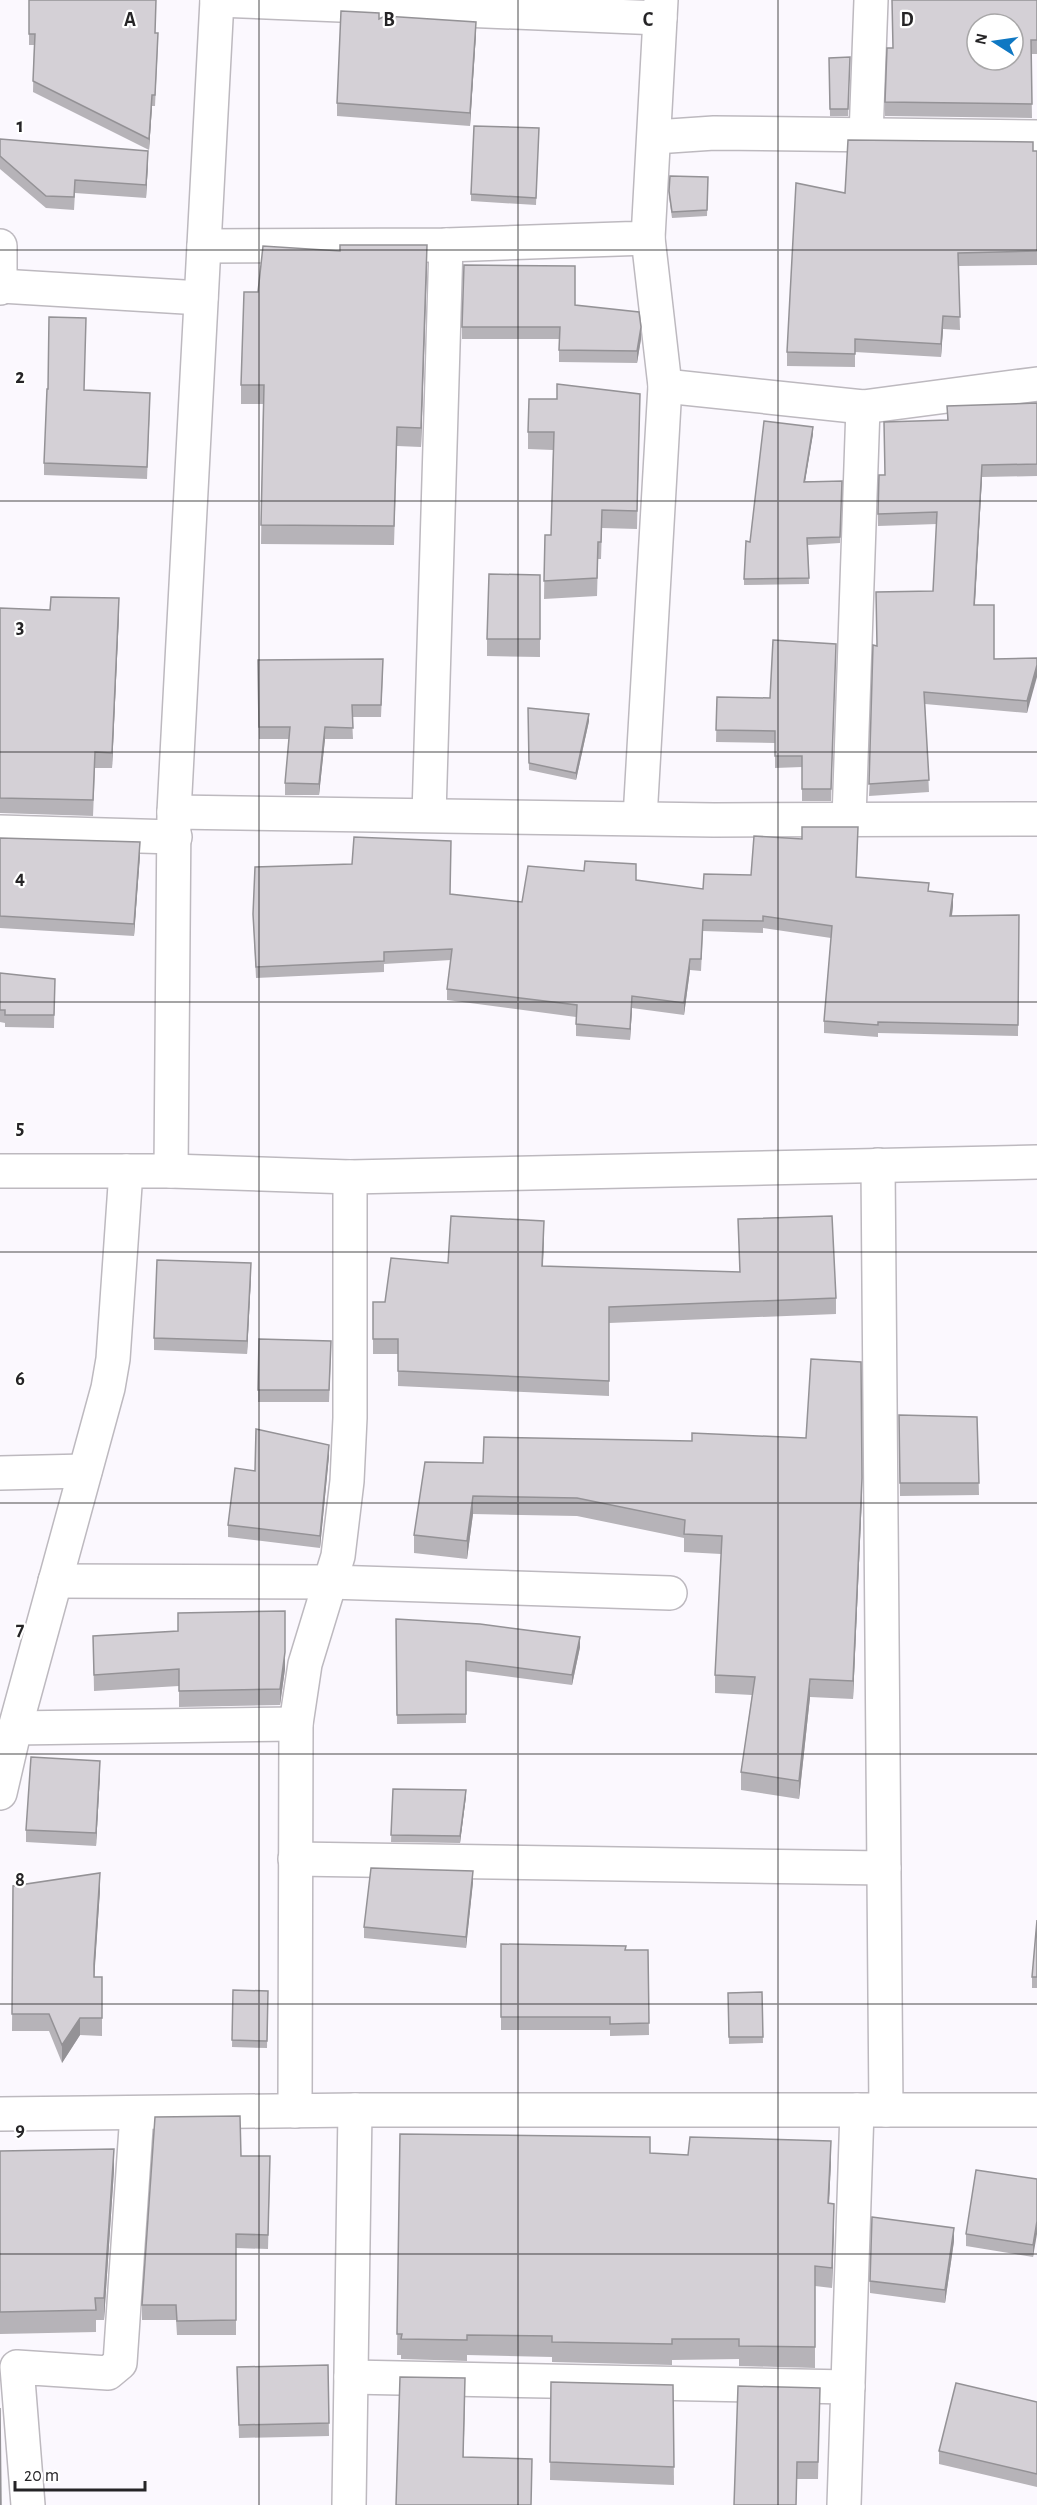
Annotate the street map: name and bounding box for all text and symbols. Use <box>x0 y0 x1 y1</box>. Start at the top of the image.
text: A <box>124 10 136 30</box>
text: B <box>383 10 395 30</box>
text: C <box>643 10 654 30</box>
text: D <box>900 10 914 30</box>
north arrow <box>965 12 1025 72</box>
text: N <box>972 32 990 46</box>
text: 1 <box>16 116 24 136</box>
text: 2 <box>15 367 25 387</box>
text: 3 <box>16 617 24 637</box>
text: 4 <box>15 868 25 888</box>
text: 5 <box>16 1118 24 1138</box>
text: 6 <box>15 1369 25 1389</box>
text: 7 <box>16 1619 25 1639</box>
text: 8 <box>15 1870 25 1890</box>
text: 9 <box>15 2120 25 2140</box>
scale bar <box>15 2454 146 2492</box>
text: 20 m <box>24 2467 59 2485</box>

